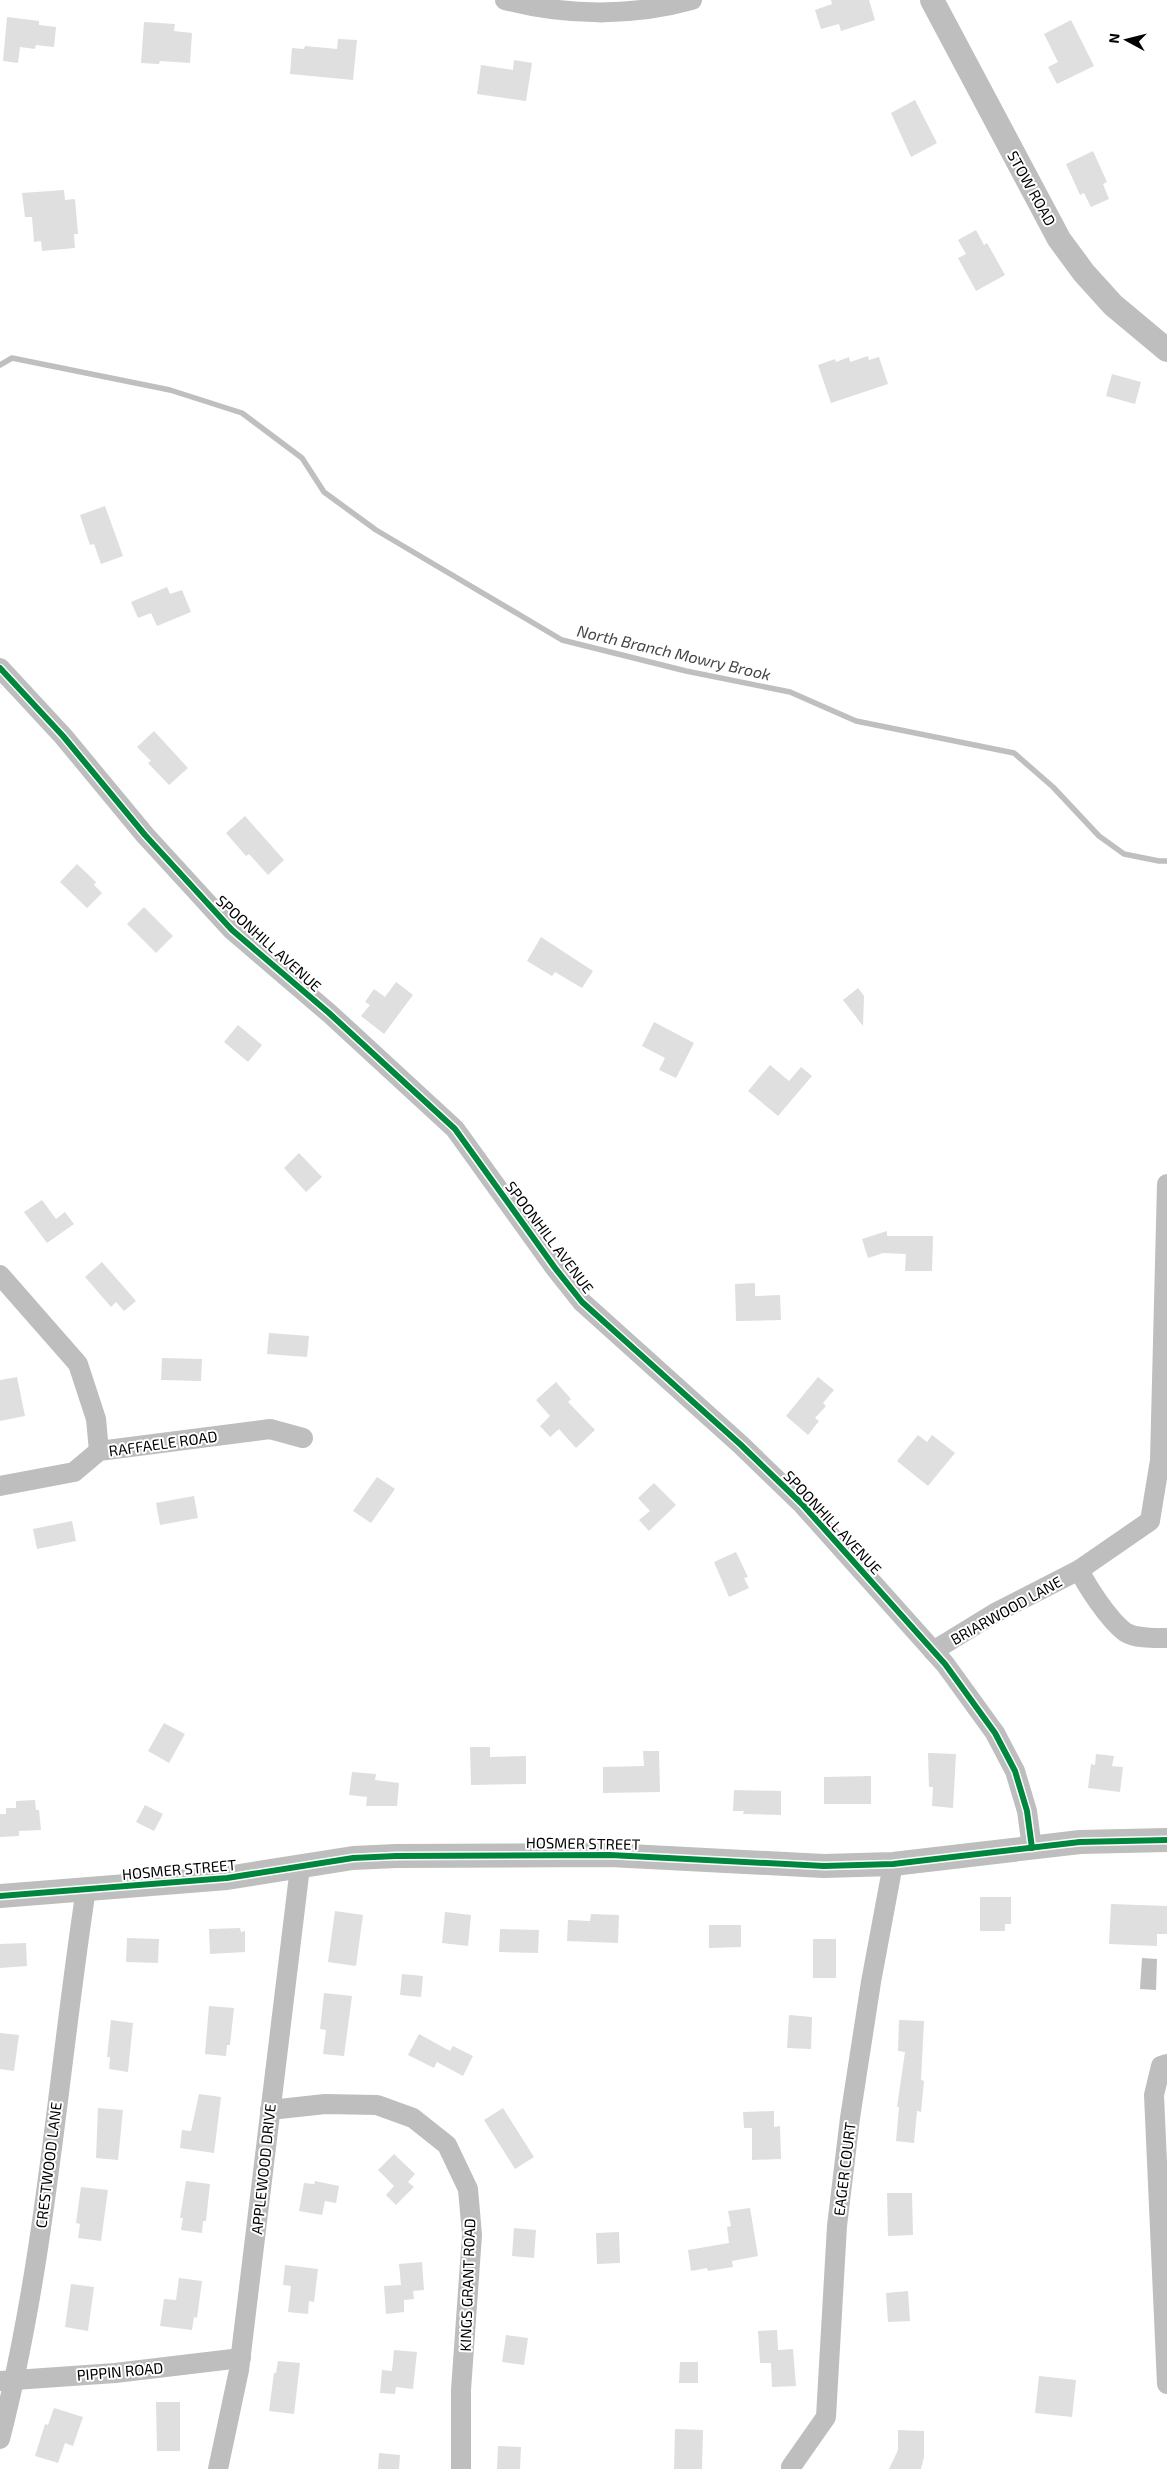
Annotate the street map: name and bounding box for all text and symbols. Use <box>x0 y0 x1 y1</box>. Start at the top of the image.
north arrow <box>1102 15 1152 65</box>
text: N <box>1105 32 1123 44</box>
street label: STOW ROAD <box>1004 147 1060 229</box>
water label: North Branch Mowry Brook <box>575 620 773 685</box>
street label: SPOONHILL AVENUE <box>213 891 325 995</box>
street label: SPOONHILL AVENUE <box>502 1178 598 1296</box>
street label: RAFFAELE ROAD <box>107 1426 219 1460</box>
street label: SPOONHILL AVENUE <box>780 1466 886 1578</box>
street label: BRIARWOOD LANE <box>947 1572 1065 1648</box>
street label: HOSMER STREET <box>526 1833 641 1853</box>
street label: HOSMER STREET <box>121 1855 237 1883</box>
street label: CRESTWOOD LANE <box>31 2101 65 2229</box>
street label: APPLEWOOD DRIVE <box>247 2103 279 2235</box>
street label: EAGER COURT <box>829 2121 859 2217</box>
street label: KINGS GRANT ROAD <box>456 2218 478 2352</box>
street label: PIPPIN ROAD <box>76 2358 164 2384</box>

